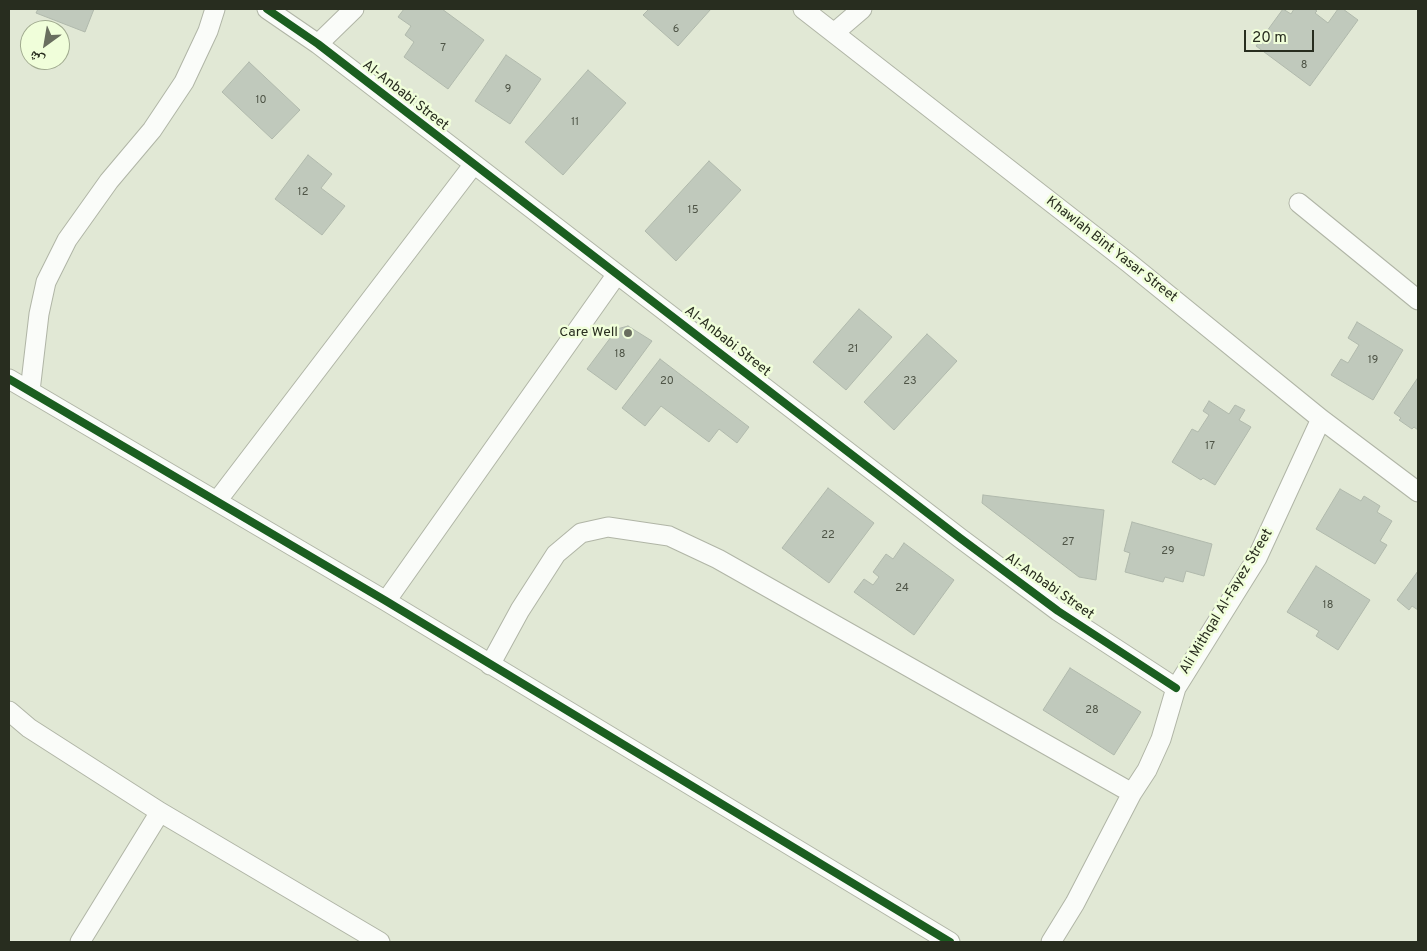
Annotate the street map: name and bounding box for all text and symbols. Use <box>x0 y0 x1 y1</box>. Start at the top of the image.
north arrow <box>20 20 70 70</box>
scale bar <box>1247 20 1317 52</box>
house number: 6 <box>673 23 679 37</box>
text: 20 m <box>1252 29 1287 48</box>
house number: 7 <box>440 42 446 56</box>
text: ش <box>27 46 48 68</box>
street label: Al-Anbabi Street <box>359 57 451 135</box>
house number: 8 <box>1301 59 1307 73</box>
house number: 9 <box>505 83 511 97</box>
house number: 10 <box>255 94 267 108</box>
house number: 11 <box>571 116 579 130</box>
house number: 12 <box>298 186 308 200</box>
street label: Khawlah Bint Yasar Street <box>1042 193 1180 307</box>
house number: 15 <box>688 204 698 218</box>
street label: Al-Anbabi Street <box>681 303 773 381</box>
place label: Care Well <box>559 325 618 341</box>
marker: Care Well <box>622 327 634 339</box>
house number: 21 <box>848 343 858 357</box>
house number: 18 <box>615 348 625 362</box>
house number: 19 <box>1368 354 1378 368</box>
house number: 20 <box>660 375 674 389</box>
house number: 23 <box>903 375 917 389</box>
house number: 17 <box>1205 440 1215 454</box>
street label: Ali Mithqal Al-Fayez Street <box>1177 526 1277 678</box>
house number: 22 <box>821 529 835 543</box>
house number: 27 <box>1062 536 1074 550</box>
house number: 29 <box>1161 545 1175 559</box>
street label: Al-Anbabi Street <box>1001 550 1097 624</box>
house number: 24 <box>895 582 909 596</box>
house number: 18 <box>1323 599 1333 613</box>
house number: 28 <box>1085 704 1099 718</box>

